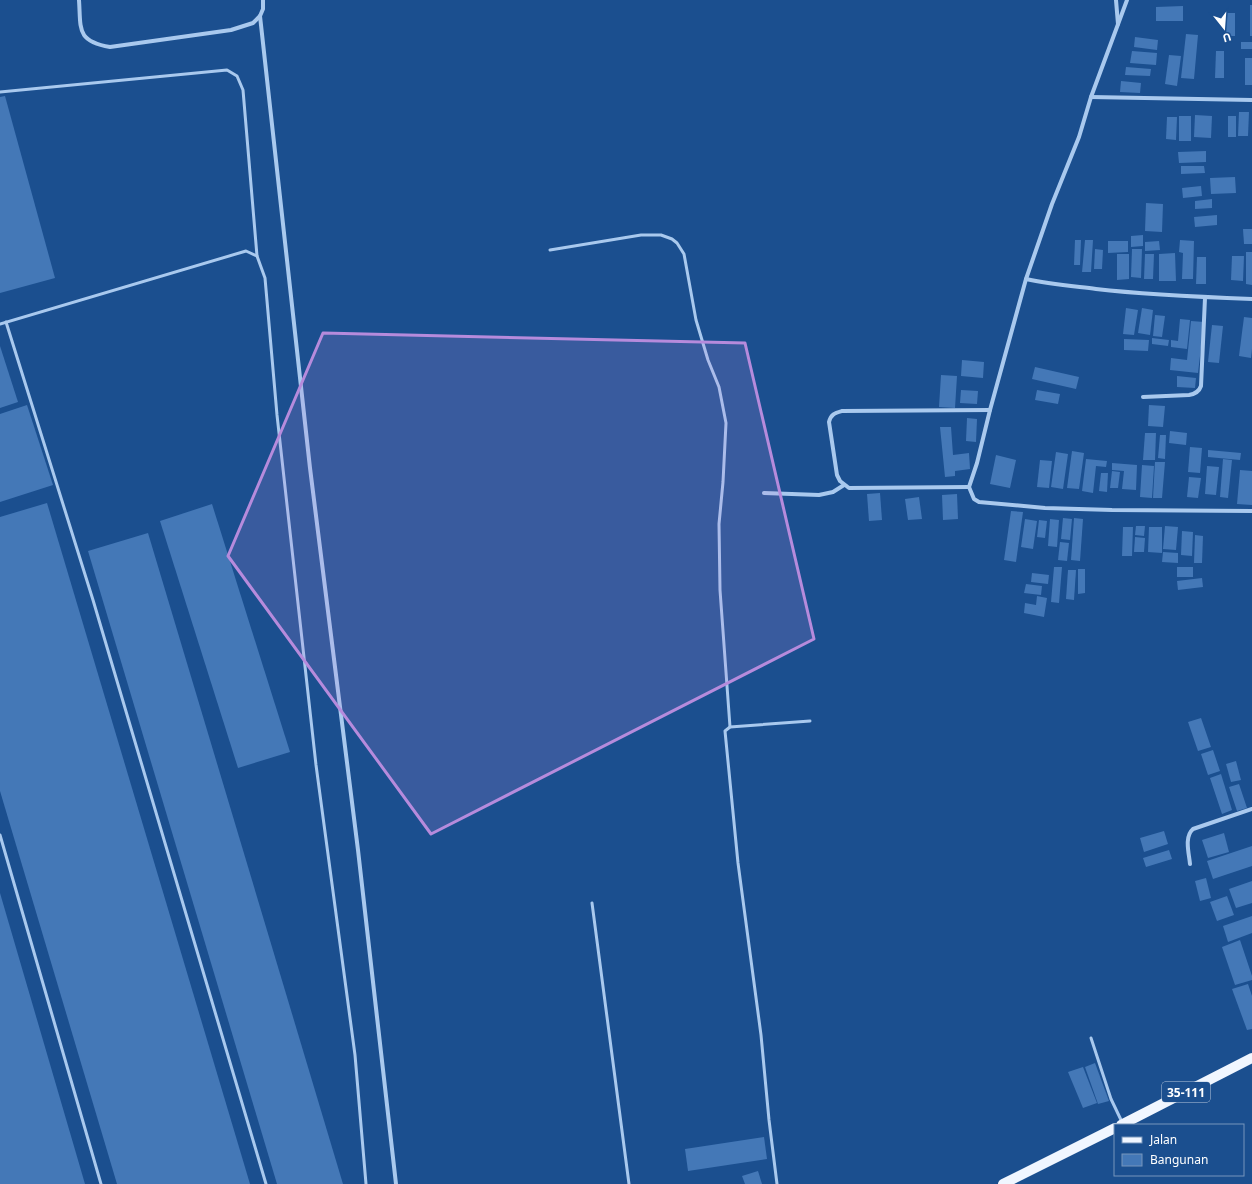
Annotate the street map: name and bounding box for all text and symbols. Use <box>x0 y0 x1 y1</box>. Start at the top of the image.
north arrow <box>1204 8 1244 48</box>
text: U <box>1221 30 1233 46</box>
road number: 35-111 <box>1162 1082 1210 1102</box>
legend <box>1114 1124 1244 1176</box>
text: Jalan <box>1149 1131 1177 1148</box>
text: Bangunan <box>1150 1151 1208 1168</box>

